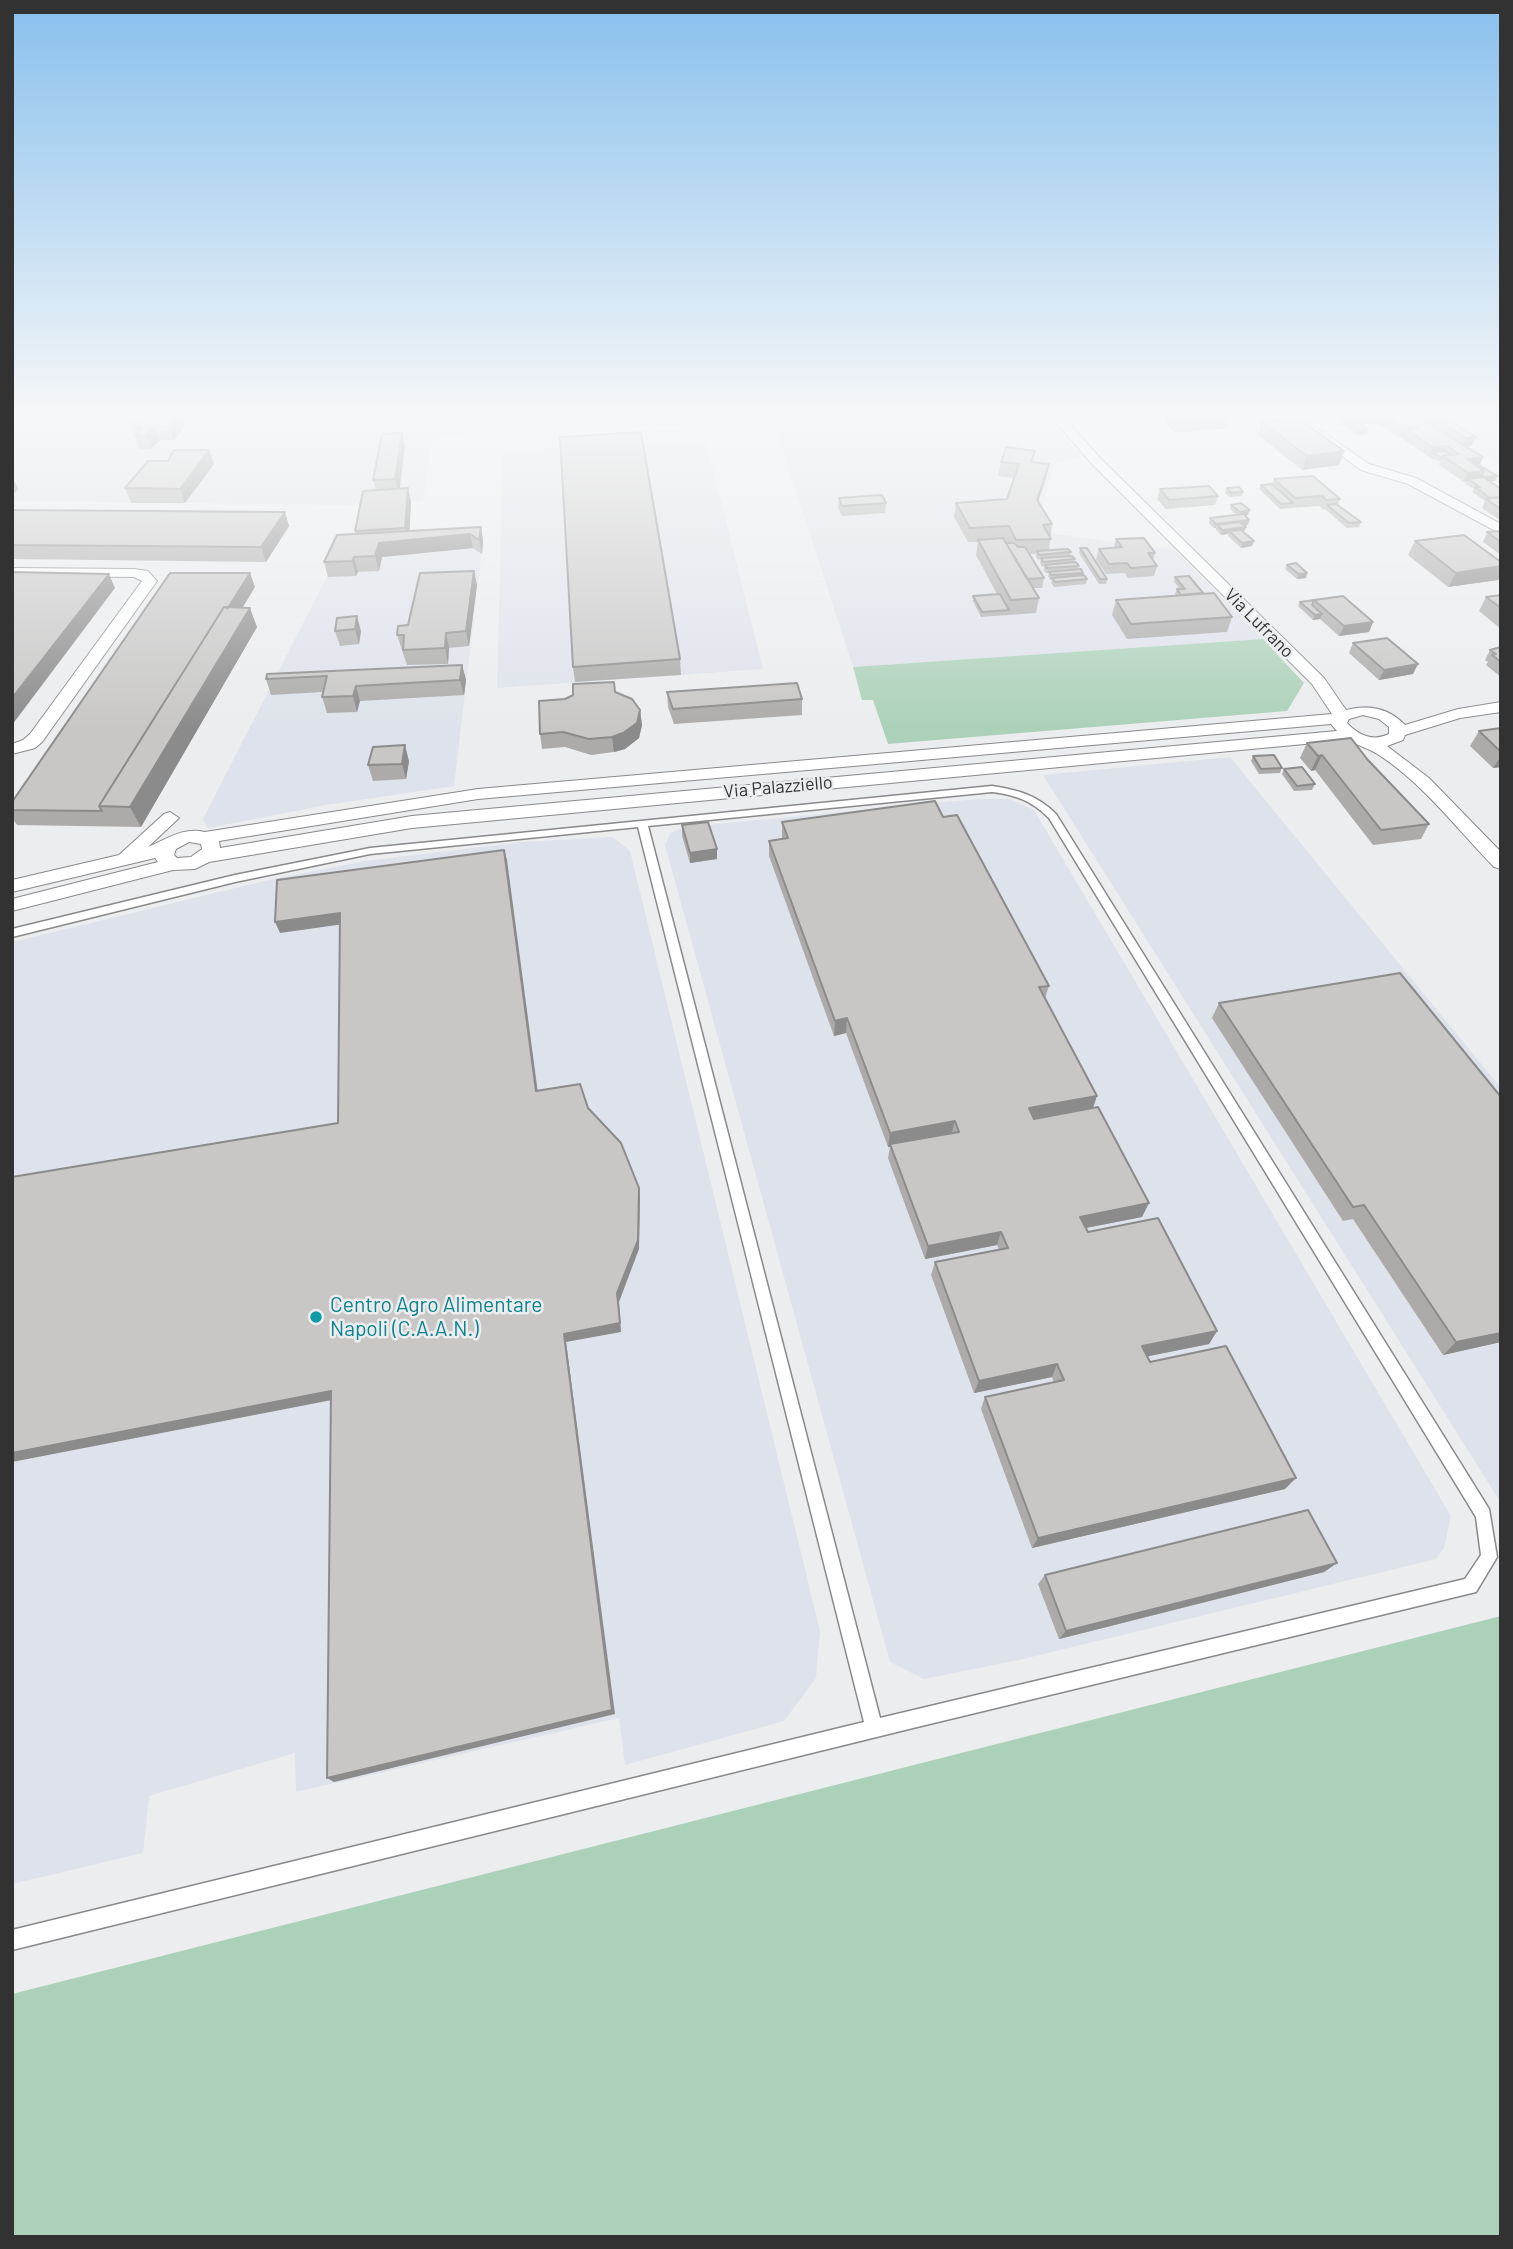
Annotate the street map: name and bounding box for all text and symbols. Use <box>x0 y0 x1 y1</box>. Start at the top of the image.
street label: Via Lufrano <box>1220 584 1298 662</box>
street label: Via Palazziello <box>723 771 833 803</box>
place label: Centro Agro Alimentare Napoli (C.A.A.N.) <box>330 1292 543 1342</box>
marker: Centro Agro Alimentare Napoli (C.A.A.N.) <box>308 1309 324 1325</box>

